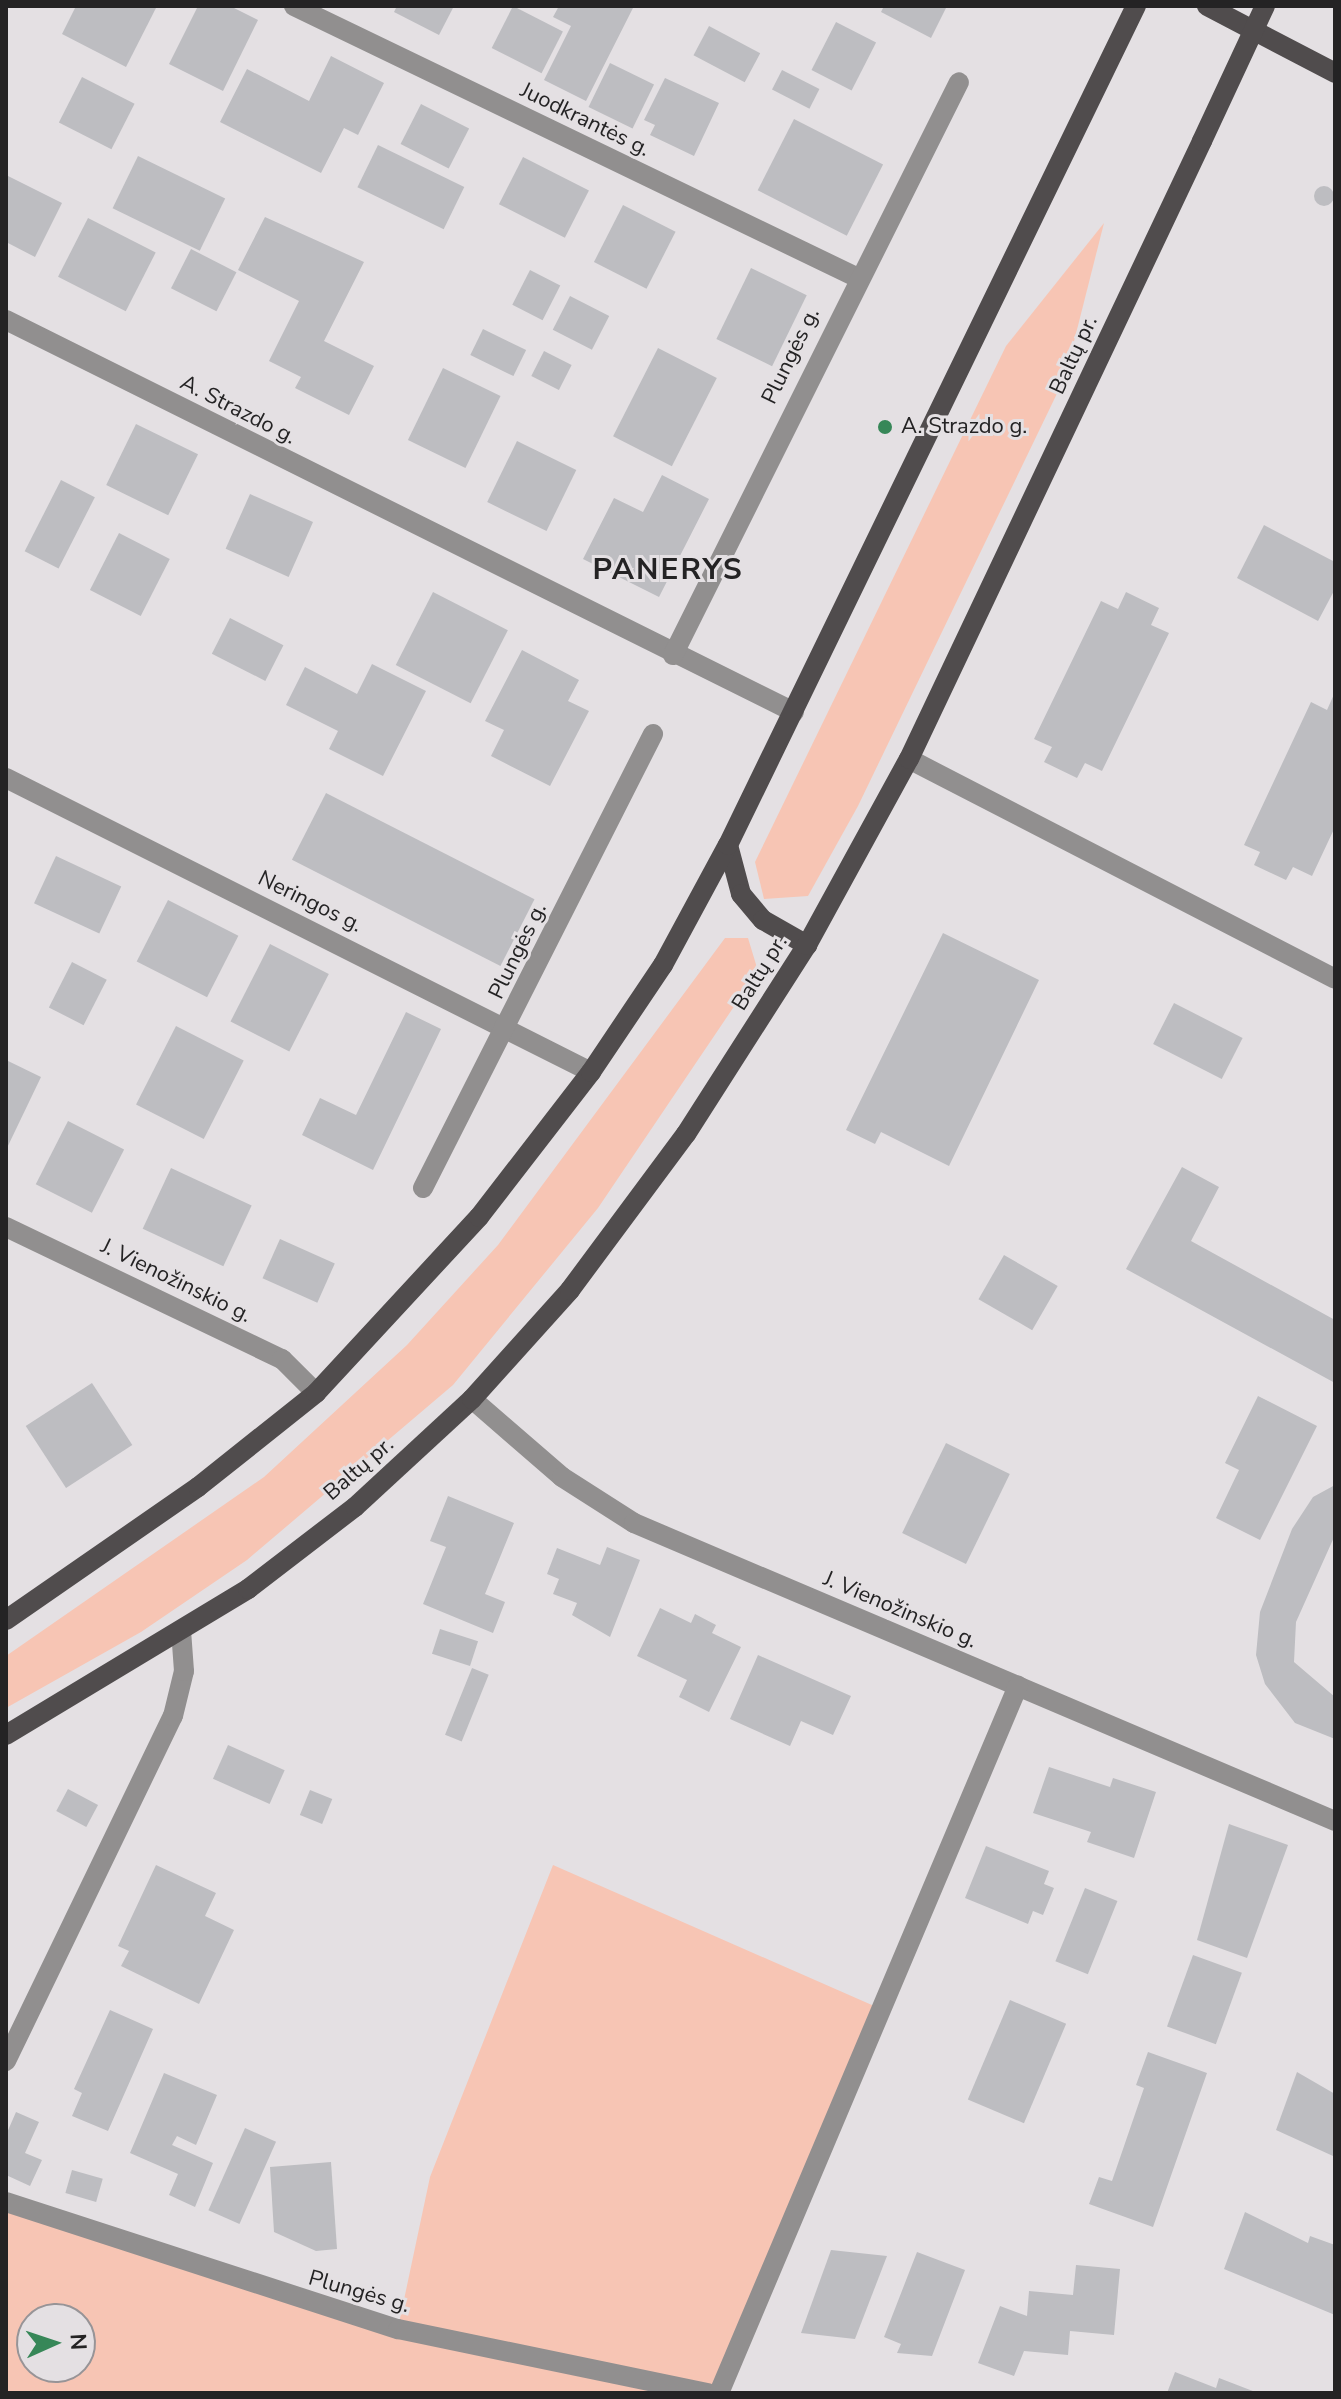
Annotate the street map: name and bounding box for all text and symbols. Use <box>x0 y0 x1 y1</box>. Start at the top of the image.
street label: Juodkrantės g. <box>516 77 654 163</box>
street label: Plungės g. <box>756 303 826 409</box>
street label: Baltų pr. <box>1044 311 1104 399</box>
street label: A. Strazdo g. <box>176 370 300 450</box>
place label: A. Strazdo g. <box>901 414 1027 440</box>
marker: A. Strazdo g. <box>876 418 894 436</box>
district label: PANERYS <box>592 552 744 588</box>
street label: Neringos g. <box>254 865 366 939</box>
street label: Plungės g. <box>483 898 553 1004</box>
street label: Baltų pr. <box>727 930 793 1016</box>
street label: J. Vienožinskio g. <box>96 1233 256 1329</box>
street label: Baltų pr. <box>319 1432 399 1506</box>
street label: J. Vienožinskio g. <box>819 1566 981 1654</box>
street label: Plungės g. <box>305 2265 413 2319</box>
north arrow <box>16 2303 96 2383</box>
text: N <box>63 2333 93 2351</box>

